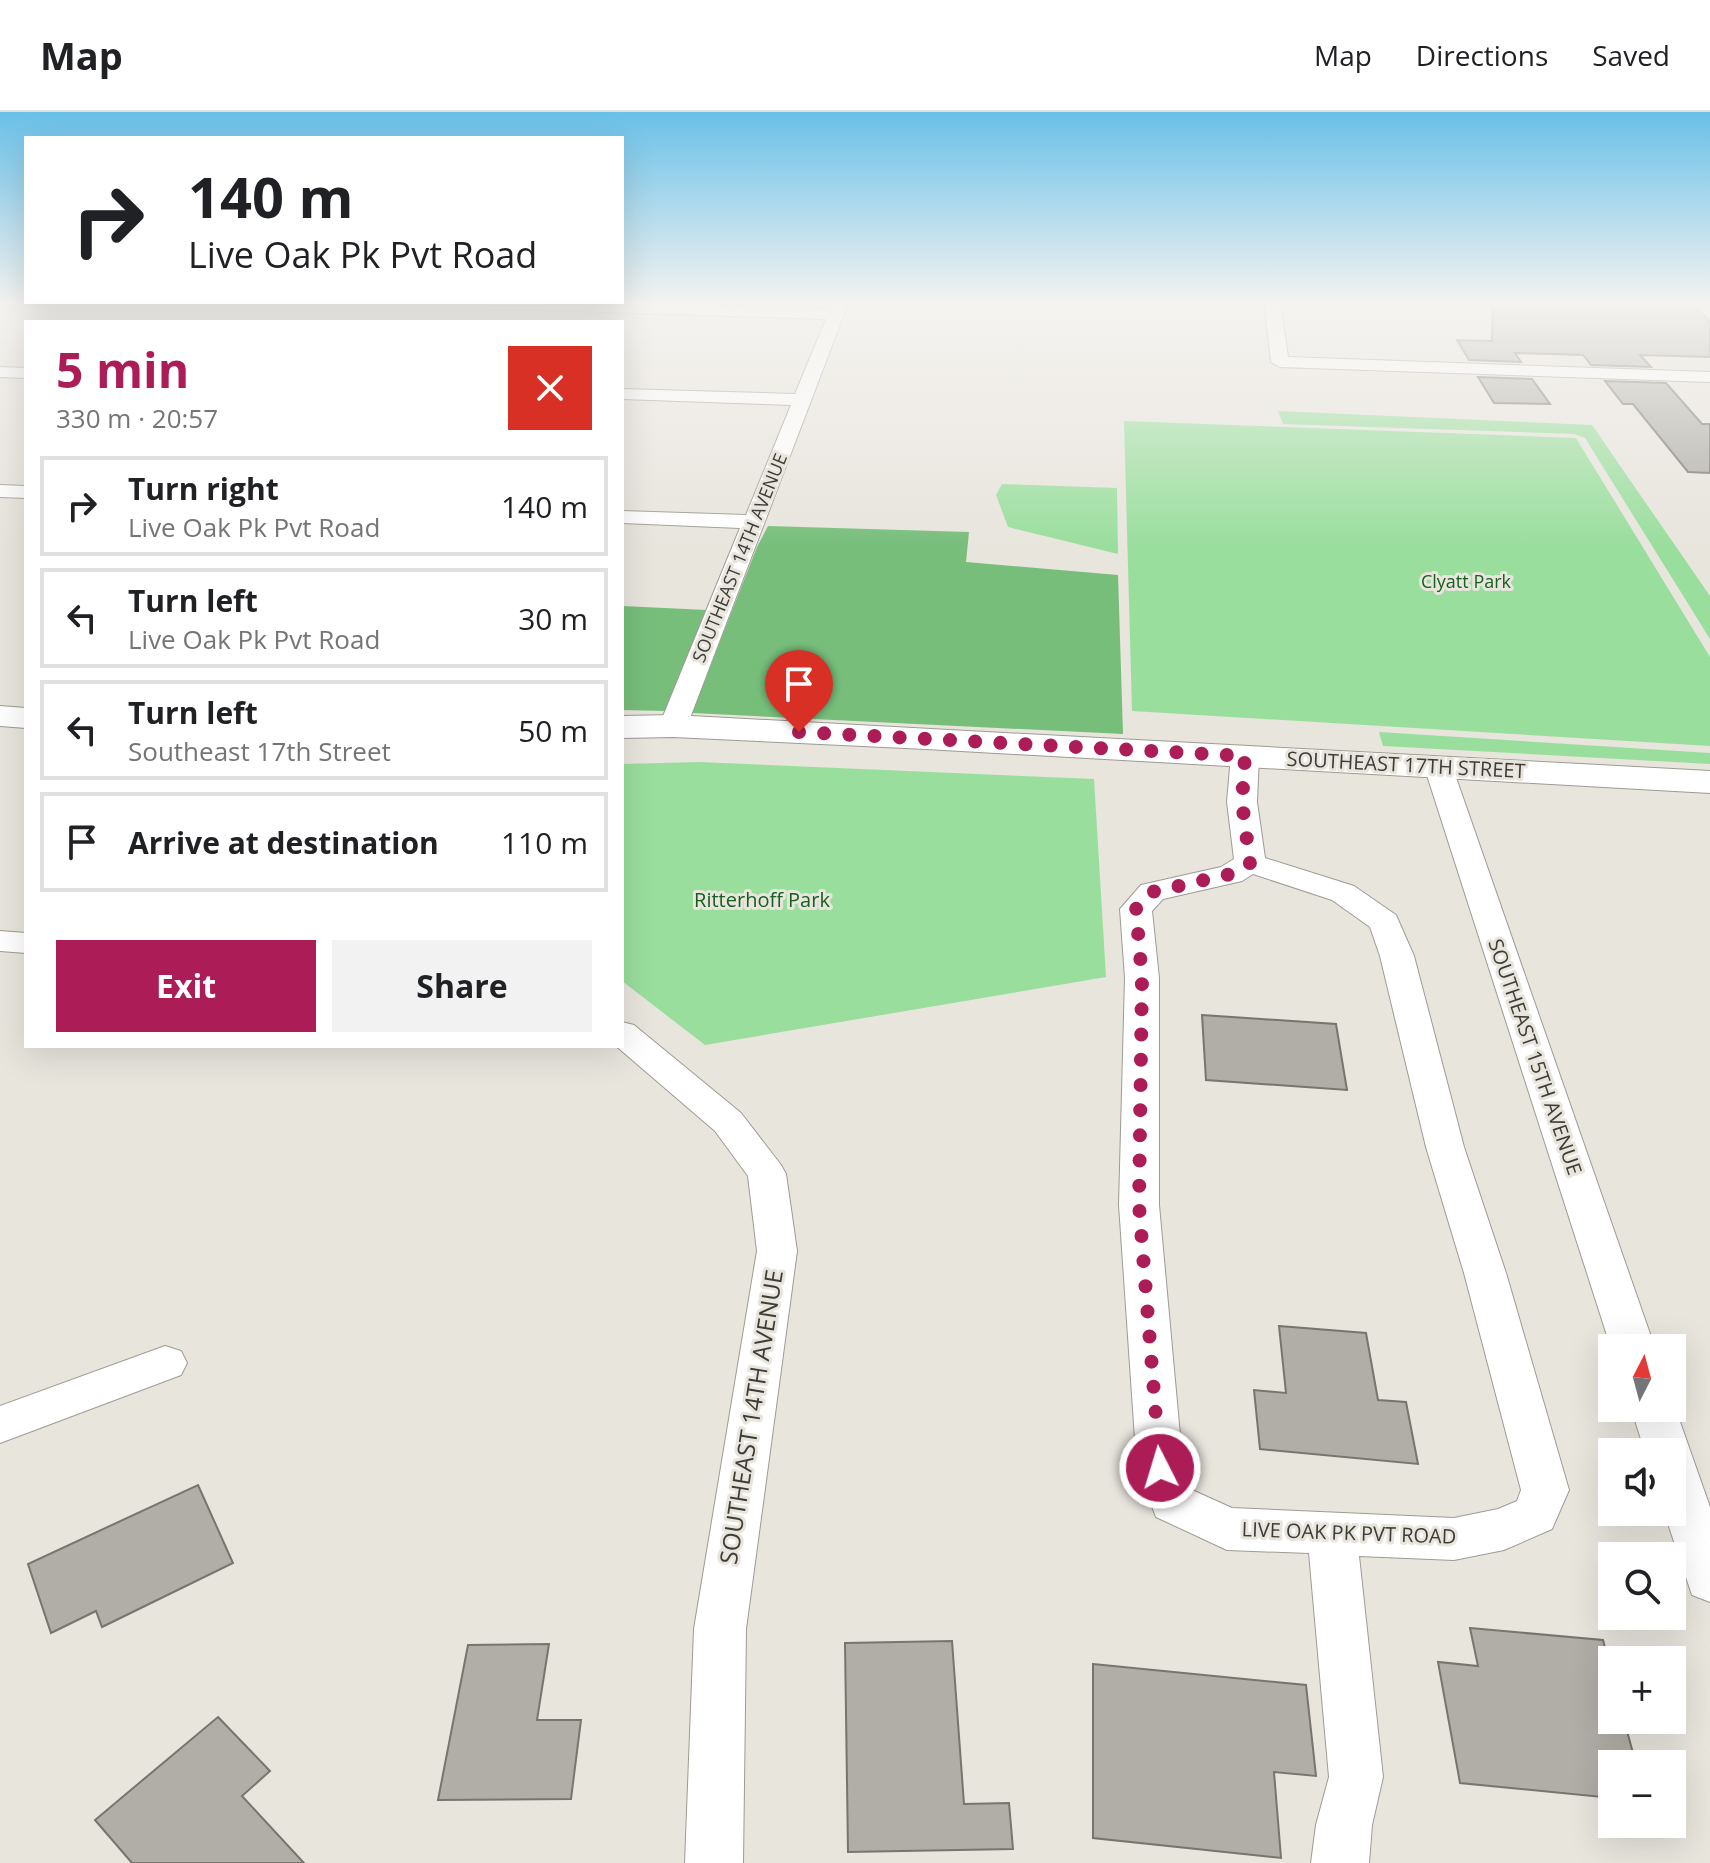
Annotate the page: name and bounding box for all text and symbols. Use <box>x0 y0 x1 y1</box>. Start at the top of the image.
text: Map <box>40 29 123 81</box>
text: Map <box>1314 36 1372 74</box>
text: Directions <box>1416 36 1548 74</box>
text: Saved <box>1592 36 1670 74</box>
text: 140 m <box>188 158 354 234</box>
icon: right <box>56 168 160 272</box>
text: Live Oak Pk Pvt Road <box>188 230 537 279</box>
text: 5 min <box>56 337 189 402</box>
button: close <box>508 346 592 430</box>
text: 330 m · 20:57 <box>56 400 218 436</box>
street label: SOUTHEAST 14TH AVENUE <box>686 450 792 666</box>
text: Turn right <box>128 468 279 509</box>
icon: right <box>60 484 104 528</box>
text: 140 m <box>501 486 588 527</box>
text: Live Oak Pk Pvt Road <box>128 509 380 545</box>
park label: Clyatt Park <box>1421 569 1512 593</box>
text: Turn left <box>128 580 258 621</box>
icon: left <box>60 596 104 640</box>
text: 30 m <box>518 598 588 639</box>
text: Live Oak Pk Pvt Road <box>128 621 380 657</box>
pin <box>765 650 833 732</box>
icon: arrive <box>777 662 821 706</box>
text: Turn left <box>128 692 258 733</box>
icon: left <box>60 708 104 752</box>
text: 50 m <box>518 710 588 751</box>
text: Southeast 17th Street <box>128 733 391 769</box>
street label: SOUTHEAST 17TH STREET <box>1286 745 1526 784</box>
icon: arrive <box>60 820 104 864</box>
text: Arrive at destination <box>128 822 439 863</box>
text: 110 m <box>501 822 588 863</box>
park label: Ritterhoff Park <box>694 886 830 913</box>
street label: SOUTHEAST 15TH AVENUE <box>1482 935 1589 1179</box>
button: Exit <box>56 940 316 1032</box>
button: Share <box>332 940 592 1032</box>
street label: SOUTHEAST 14TH AVENUE <box>711 1267 790 1566</box>
north arrow <box>1598 1334 1686 1422</box>
map controls <box>1598 1334 1686 1838</box>
position arrow <box>1118 1426 1202 1510</box>
button: sound <box>1598 1438 1686 1526</box>
street label: LIVE OAK PK PVT ROAD <box>1241 1515 1457 1550</box>
button: search <box>1598 1542 1686 1630</box>
button: + <box>1598 1646 1686 1734</box>
button: − <box>1598 1750 1686 1838</box>

